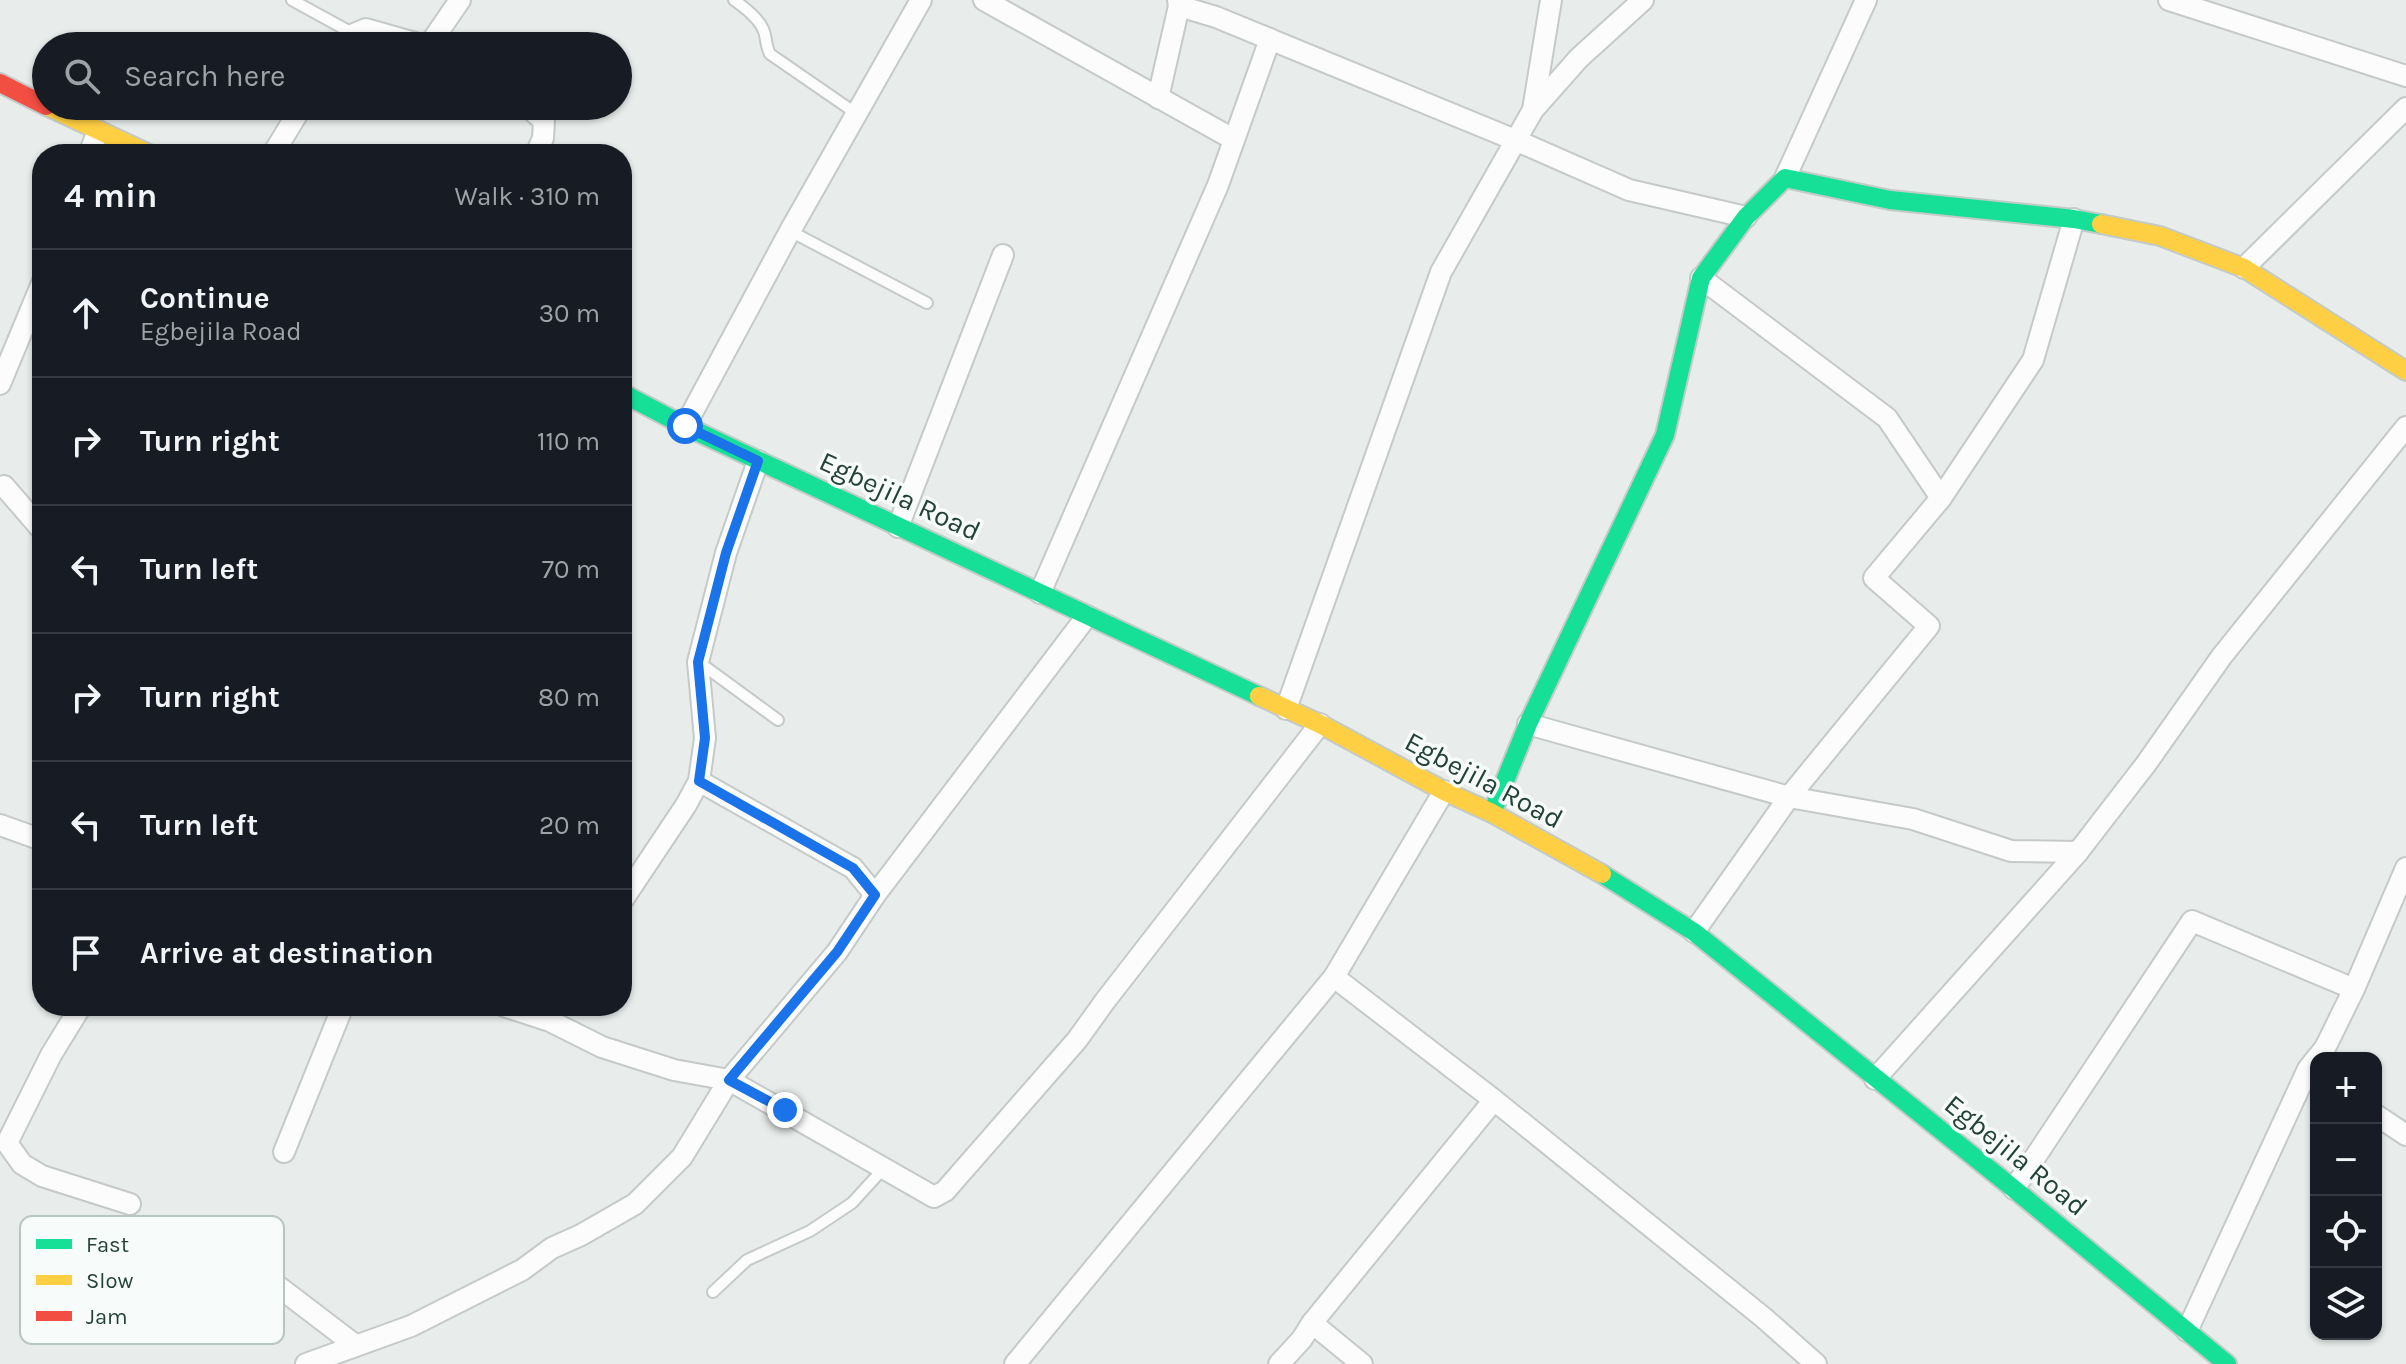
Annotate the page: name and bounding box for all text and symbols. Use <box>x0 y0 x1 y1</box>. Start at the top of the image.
search box <box>32 32 632 120</box>
icon: search <box>60 54 104 98</box>
text: Search here <box>124 58 285 94</box>
text: 4 min <box>64 176 157 216</box>
text: Walk · 310 m <box>454 181 600 212</box>
text: Continue <box>140 280 270 316</box>
icon: ahead <box>64 291 108 335</box>
text: 30 m <box>539 298 600 329</box>
text: Egbejila Road <box>140 316 302 347</box>
route start <box>667 408 703 444</box>
icon: right <box>64 419 108 463</box>
text: Turn right <box>140 423 280 459</box>
text: 110 m <box>537 426 600 457</box>
street label: Egbejila Road <box>814 444 986 548</box>
icon: left <box>64 547 108 591</box>
text: Turn left <box>140 551 258 587</box>
text: 70 m <box>542 554 600 585</box>
icon: right <box>64 675 108 719</box>
text: Turn right <box>140 679 280 715</box>
text: 80 m <box>538 682 600 713</box>
street label: Egbejila Road <box>1399 725 1569 835</box>
icon: left <box>64 803 108 847</box>
text: Turn left <box>140 807 258 843</box>
text: 20 m <box>539 810 600 841</box>
icon: arrive <box>64 931 108 975</box>
text: Arrive at destination <box>140 935 434 971</box>
map controls <box>2310 1052 2382 1340</box>
button: + <box>2310 1052 2382 1124</box>
street label: Egbejila Road <box>1938 1087 2094 1223</box>
route end <box>767 1092 803 1128</box>
button: − <box>2310 1124 2382 1196</box>
button: locate <box>2310 1196 2382 1268</box>
legend <box>20 1216 284 1344</box>
text: Fast <box>86 1232 129 1258</box>
text: Slow <box>86 1268 133 1294</box>
button: layers <box>2310 1268 2382 1340</box>
text: Jam <box>86 1304 128 1330</box>

